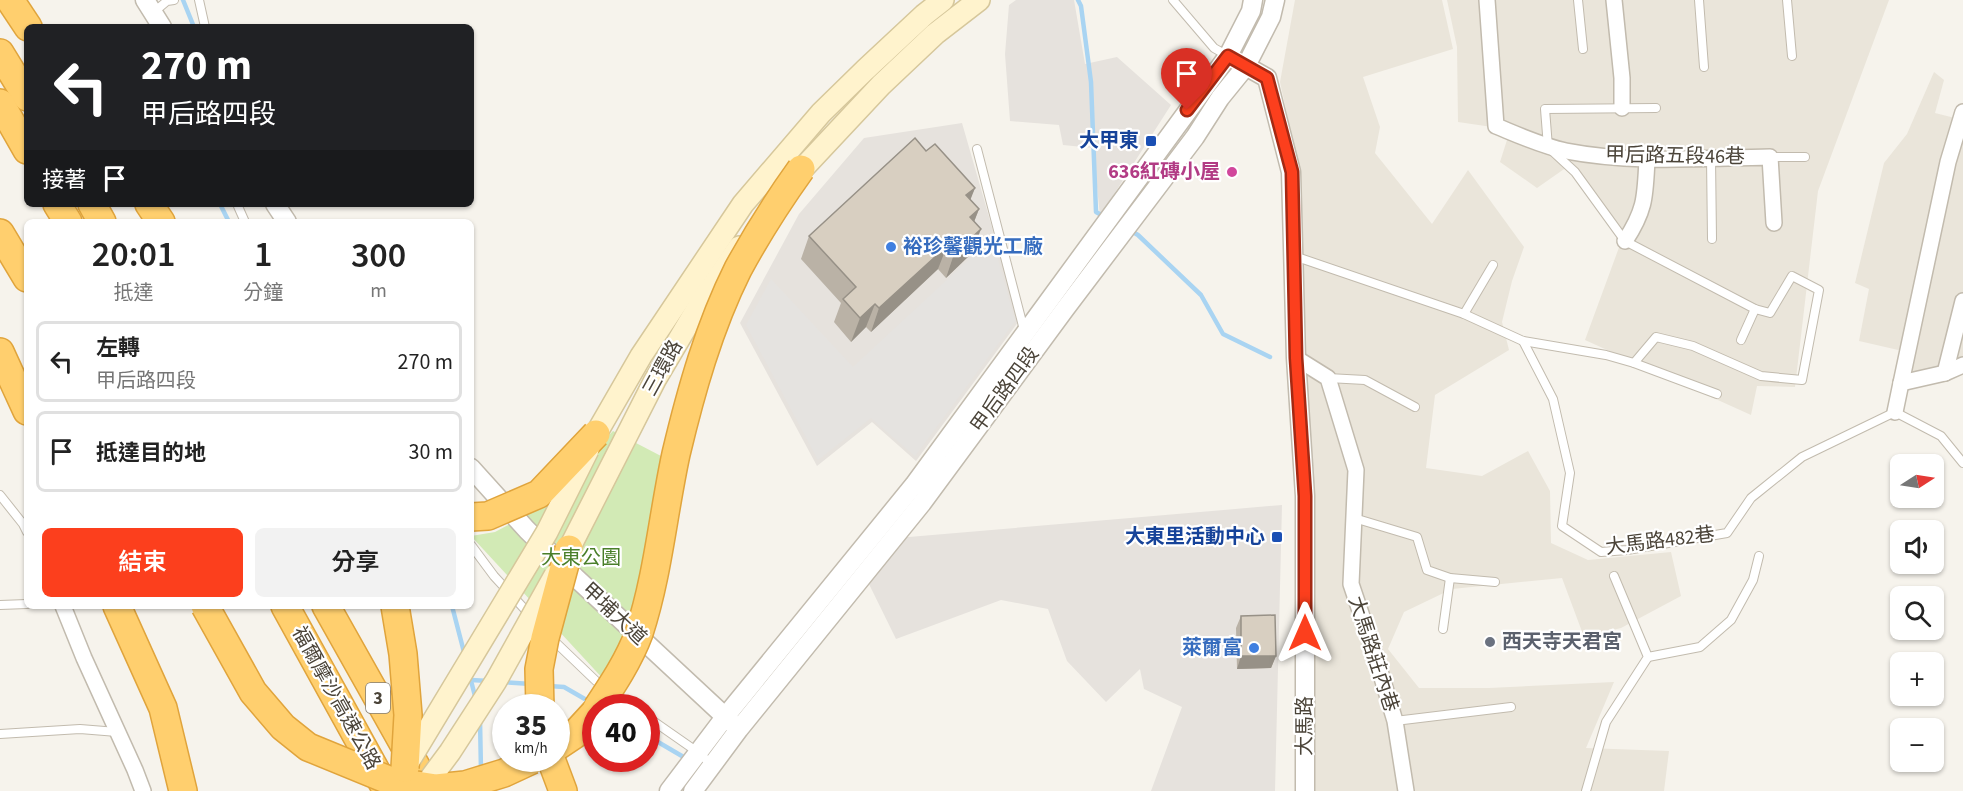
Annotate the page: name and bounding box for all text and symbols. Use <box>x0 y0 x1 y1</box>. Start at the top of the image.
text: 270 m <box>141 36 252 96</box>
icon: left <box>42 48 120 126</box>
pin <box>1161 48 1212 110</box>
icon: arrive <box>1170 57 1203 90</box>
text: 甲后路四段 <box>141 95 276 134</box>
place label: 大甲東 <box>1079 127 1139 155</box>
marker: 大甲東 <box>1144 134 1158 148</box>
street label: 甲后路五段46巷 <box>1605 141 1745 171</box>
place label: 636紅磚小屋 <box>1108 158 1220 186</box>
icon: arrive <box>98 162 131 195</box>
text: 接著 <box>42 164 86 196</box>
marker: 636紅磚小屋 <box>1225 165 1239 179</box>
text: 20:01 <box>92 229 175 280</box>
text: 1 <box>254 229 272 280</box>
text: 300 <box>351 230 406 281</box>
place label: 裕珍馨觀光工廠 <box>903 233 1043 261</box>
marker: 裕珍馨觀光工廠 <box>884 240 898 254</box>
text: m <box>370 277 387 305</box>
text: 抵達 <box>114 279 154 307</box>
text: 分鐘 <box>243 279 283 307</box>
text: 左轉 <box>96 332 140 364</box>
street label: 三環路 <box>636 335 690 401</box>
street label: 甲后路四段 <box>964 341 1046 439</box>
icon: left <box>45 345 78 378</box>
text: 270 m <box>398 346 453 378</box>
text: 甲后路四段 <box>96 367 196 395</box>
icon: arrive <box>45 435 78 468</box>
text: 30 m <box>408 436 453 468</box>
text: 抵達目的地 <box>96 437 206 469</box>
north arrow <box>1890 454 1944 508</box>
map controls <box>1890 454 1944 772</box>
street label: 大馬路482巷 <box>1604 520 1716 562</box>
button: sound <box>1890 520 1944 574</box>
place label: 大東里活動中心 <box>1125 523 1265 551</box>
button: 結束 <box>42 528 243 597</box>
button: 分享 <box>255 528 456 597</box>
marker: 大東里活動中心 <box>1270 530 1284 544</box>
park label: 大東公園 <box>541 544 621 572</box>
street label: 甲埔大道 <box>575 576 653 652</box>
button: search <box>1890 586 1944 640</box>
street label: 大馬路莊內巷 <box>1341 593 1405 715</box>
position arrow <box>1273 601 1337 665</box>
street label: 福爾摩沙高速公路 <box>285 621 387 775</box>
place label: 西天寺天君宮 <box>1502 628 1622 656</box>
place label: 萊爾富 <box>1182 634 1242 662</box>
marker: 西天寺天君宮 <box>1483 635 1497 649</box>
marker: 萊爾富 <box>1247 641 1261 655</box>
button: + <box>1890 652 1944 706</box>
road number: 3 <box>366 683 390 713</box>
speed limit sign: 40 <box>582 694 660 772</box>
street label: 大馬路 <box>1291 696 1319 756</box>
text: 35 <box>515 704 547 747</box>
button: − <box>1890 718 1944 772</box>
text: km/h <box>514 738 548 759</box>

